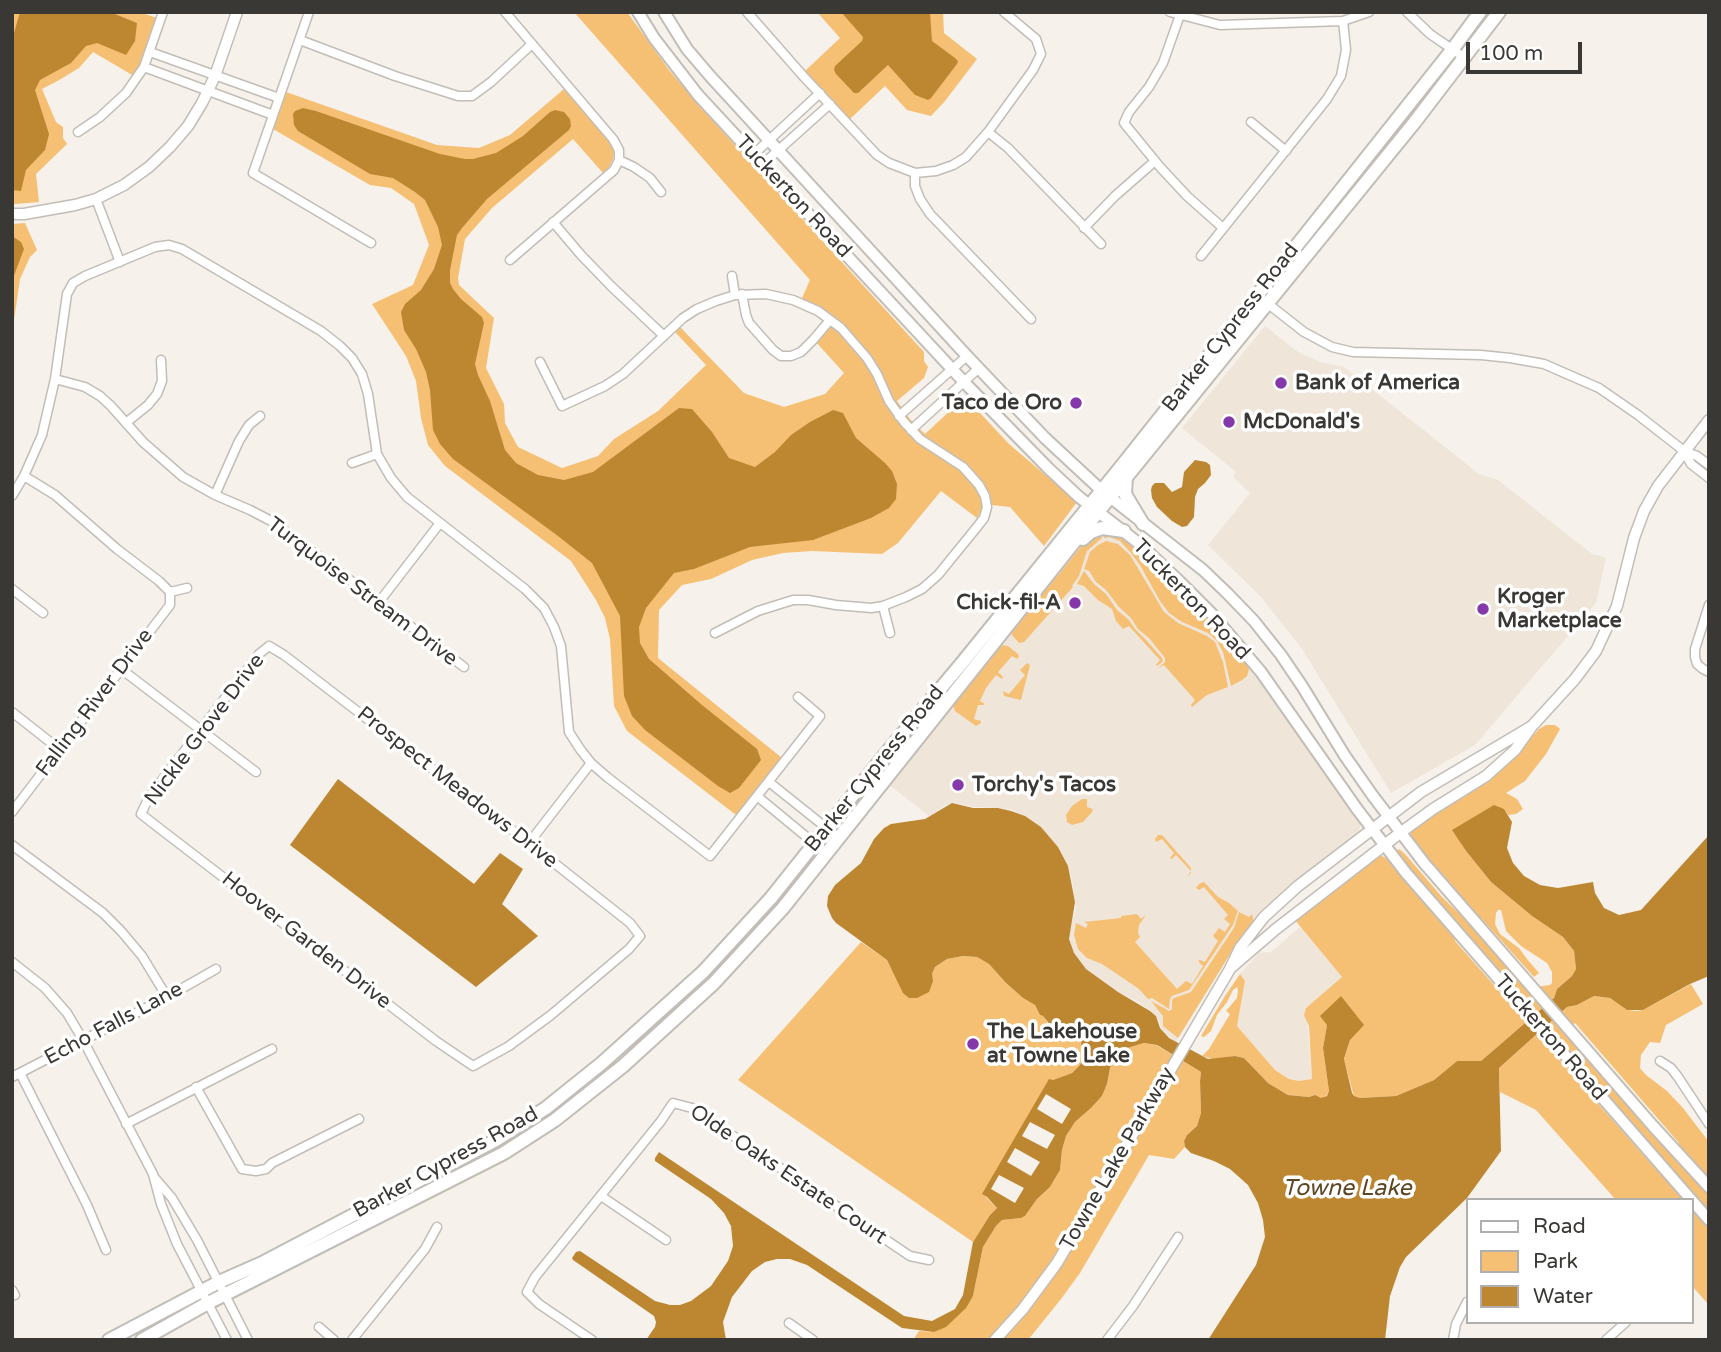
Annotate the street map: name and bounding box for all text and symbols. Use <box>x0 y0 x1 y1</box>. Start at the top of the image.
scale bar <box>1469 28 1584 72</box>
text: 100 m <box>1479 41 1543 66</box>
street label: Tuckerton Road <box>730 130 856 264</box>
street label: Barker Cypress Road <box>1157 239 1305 417</box>
place label: Bank of America <box>1295 370 1460 396</box>
marker: Bank of America <box>1273 375 1289 391</box>
place label: Taco de Oro <box>942 390 1062 416</box>
marker: Taco de Oro <box>1068 395 1084 411</box>
place label: McDonald's <box>1243 409 1360 435</box>
marker: McDonald's <box>1221 414 1237 430</box>
street label: Turquoise Stream Drive <box>262 512 462 672</box>
street label: Tuckerton Road <box>1127 534 1255 666</box>
place label: Kroger Marketplace <box>1497 584 1622 634</box>
place label: Chick-fil-A <box>956 590 1061 616</box>
marker: Chick-fil-A <box>1067 595 1083 611</box>
marker: Kroger Marketplace <box>1475 601 1491 617</box>
street label: Falling River Drive <box>31 624 159 782</box>
street label: Nickle Grove Drive <box>140 649 270 811</box>
street label: Barker Cypress Road <box>800 681 950 857</box>
street label: Prospect Meadows Drive <box>352 702 562 874</box>
place label: Torchy's Tacos <box>972 772 1116 798</box>
marker: Torchy's Tacos <box>950 777 966 793</box>
street label: Hoover Garden Drive <box>216 867 396 1015</box>
street label: Tuckerton Road <box>1489 970 1611 1106</box>
street label: Echo Falls Lane <box>41 977 187 1071</box>
place label: The Lakehouse at Towne Lake <box>987 1019 1137 1069</box>
marker: The Lakehouse at Towne Lake <box>965 1036 981 1052</box>
street label: Towne Lake Parkway <box>1055 1063 1181 1255</box>
street label: Olde Oaks Estate Court <box>685 1100 891 1250</box>
street label: Barker Cypress Road <box>349 1102 543 1224</box>
water label: Towne Lake <box>1282 1175 1412 1203</box>
legend <box>1466 1198 1693 1324</box>
text: Road <box>1533 1214 1586 1239</box>
text: Park <box>1533 1249 1578 1274</box>
text: Water <box>1533 1284 1593 1309</box>

